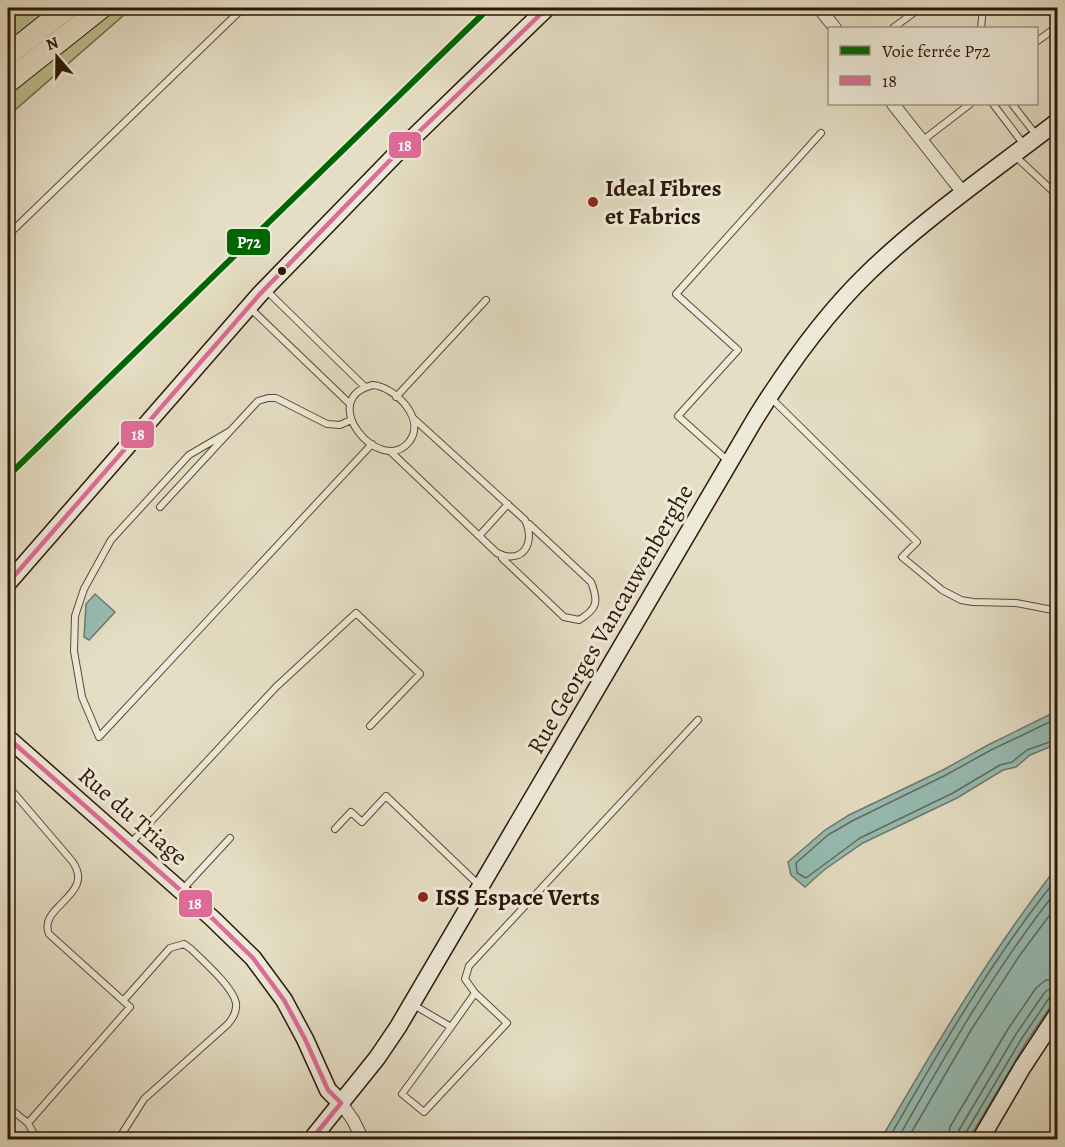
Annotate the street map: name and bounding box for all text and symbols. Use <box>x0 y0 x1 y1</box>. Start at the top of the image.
north arrow <box>27 27 87 87</box>
legend <box>828 27 1038 105</box>
text: N <box>43 31 62 56</box>
text: Voie ferrée P72 <box>881 39 991 63</box>
text: 18 <box>882 69 897 93</box>
line badge: 18 <box>388 131 422 159</box>
text: 18 <box>398 135 412 157</box>
place label: Ideal Fibres et Fabrics <box>605 172 721 232</box>
marker: Ideal Fibres et Fabrics <box>586 195 600 209</box>
line badge: P72 <box>226 228 271 256</box>
text: P72 <box>237 232 261 254</box>
unlabelled marker <box>276 265 288 277</box>
line badge: 18 <box>120 420 155 449</box>
text: 18 <box>131 424 145 446</box>
street label: Rue Georges Vancauwenberghe <box>520 478 700 760</box>
street label: Rue du Triage <box>71 760 195 872</box>
place label: ISS Espace Verts <box>435 881 600 913</box>
line badge: 18 <box>178 889 213 918</box>
marker: ISS Espace Verts <box>416 890 430 904</box>
text: 18 <box>188 893 202 915</box>

